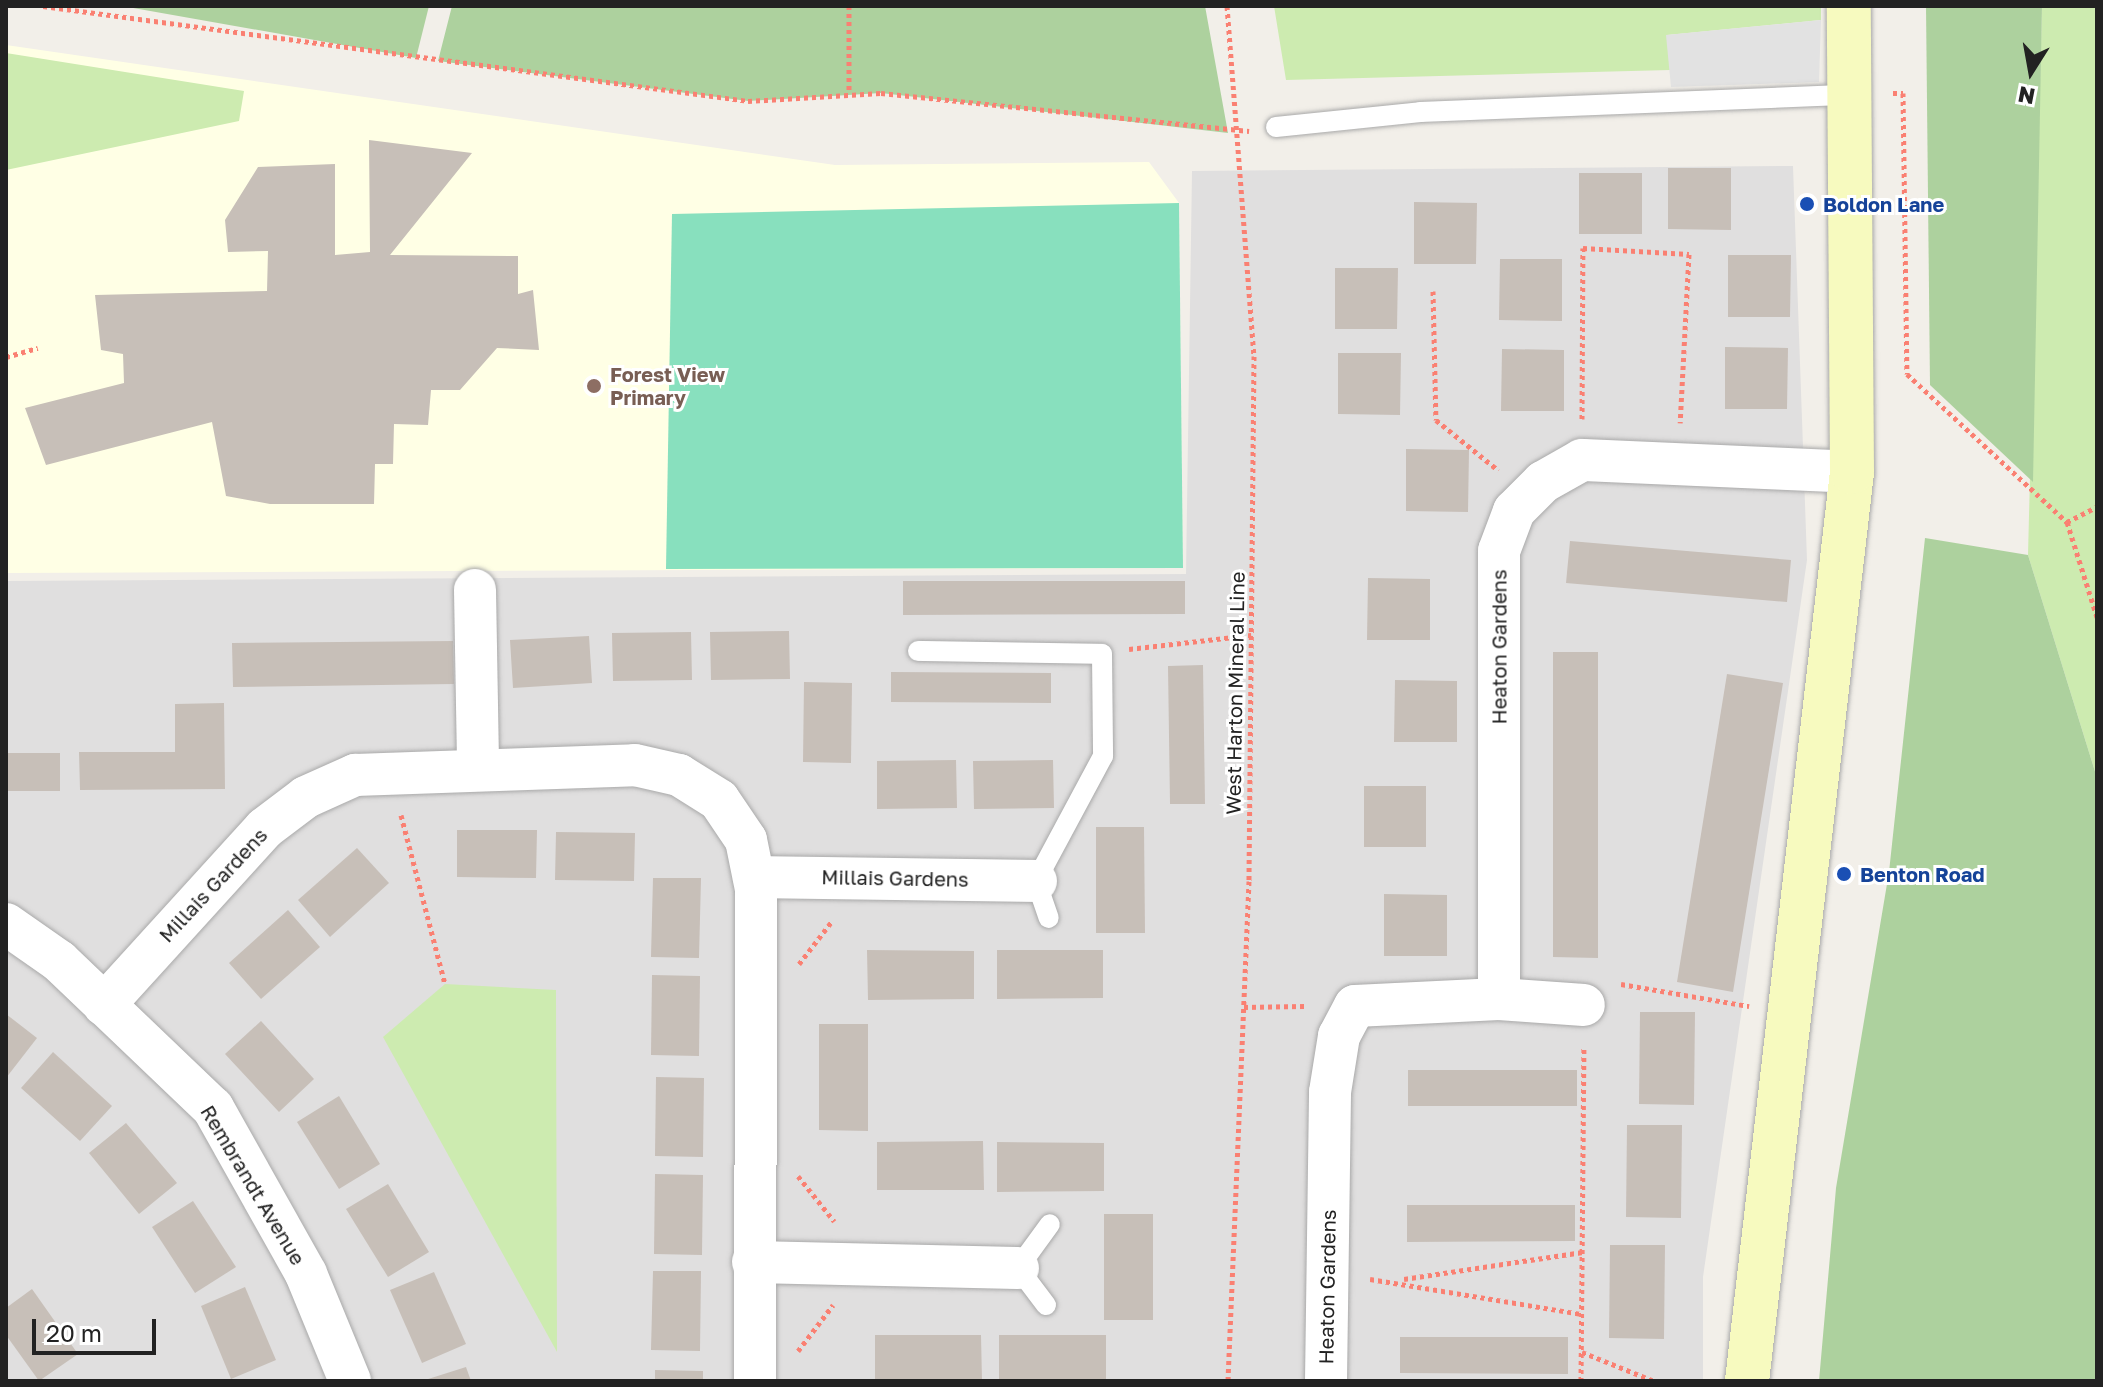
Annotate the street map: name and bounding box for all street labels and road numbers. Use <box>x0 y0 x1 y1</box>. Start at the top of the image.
street label: Heaton Gardens <box>1487 570 1511 724</box>
street label: West Harton Mineral Line <box>1221 571 1249 815</box>
street label: Millais Gardens <box>154 823 272 947</box>
street label: Millais Gardens <box>821 865 969 891</box>
street label: Rembrandt Avenue <box>196 1101 310 1269</box>
street label: Heaton Gardens <box>1314 1209 1340 1365</box>

